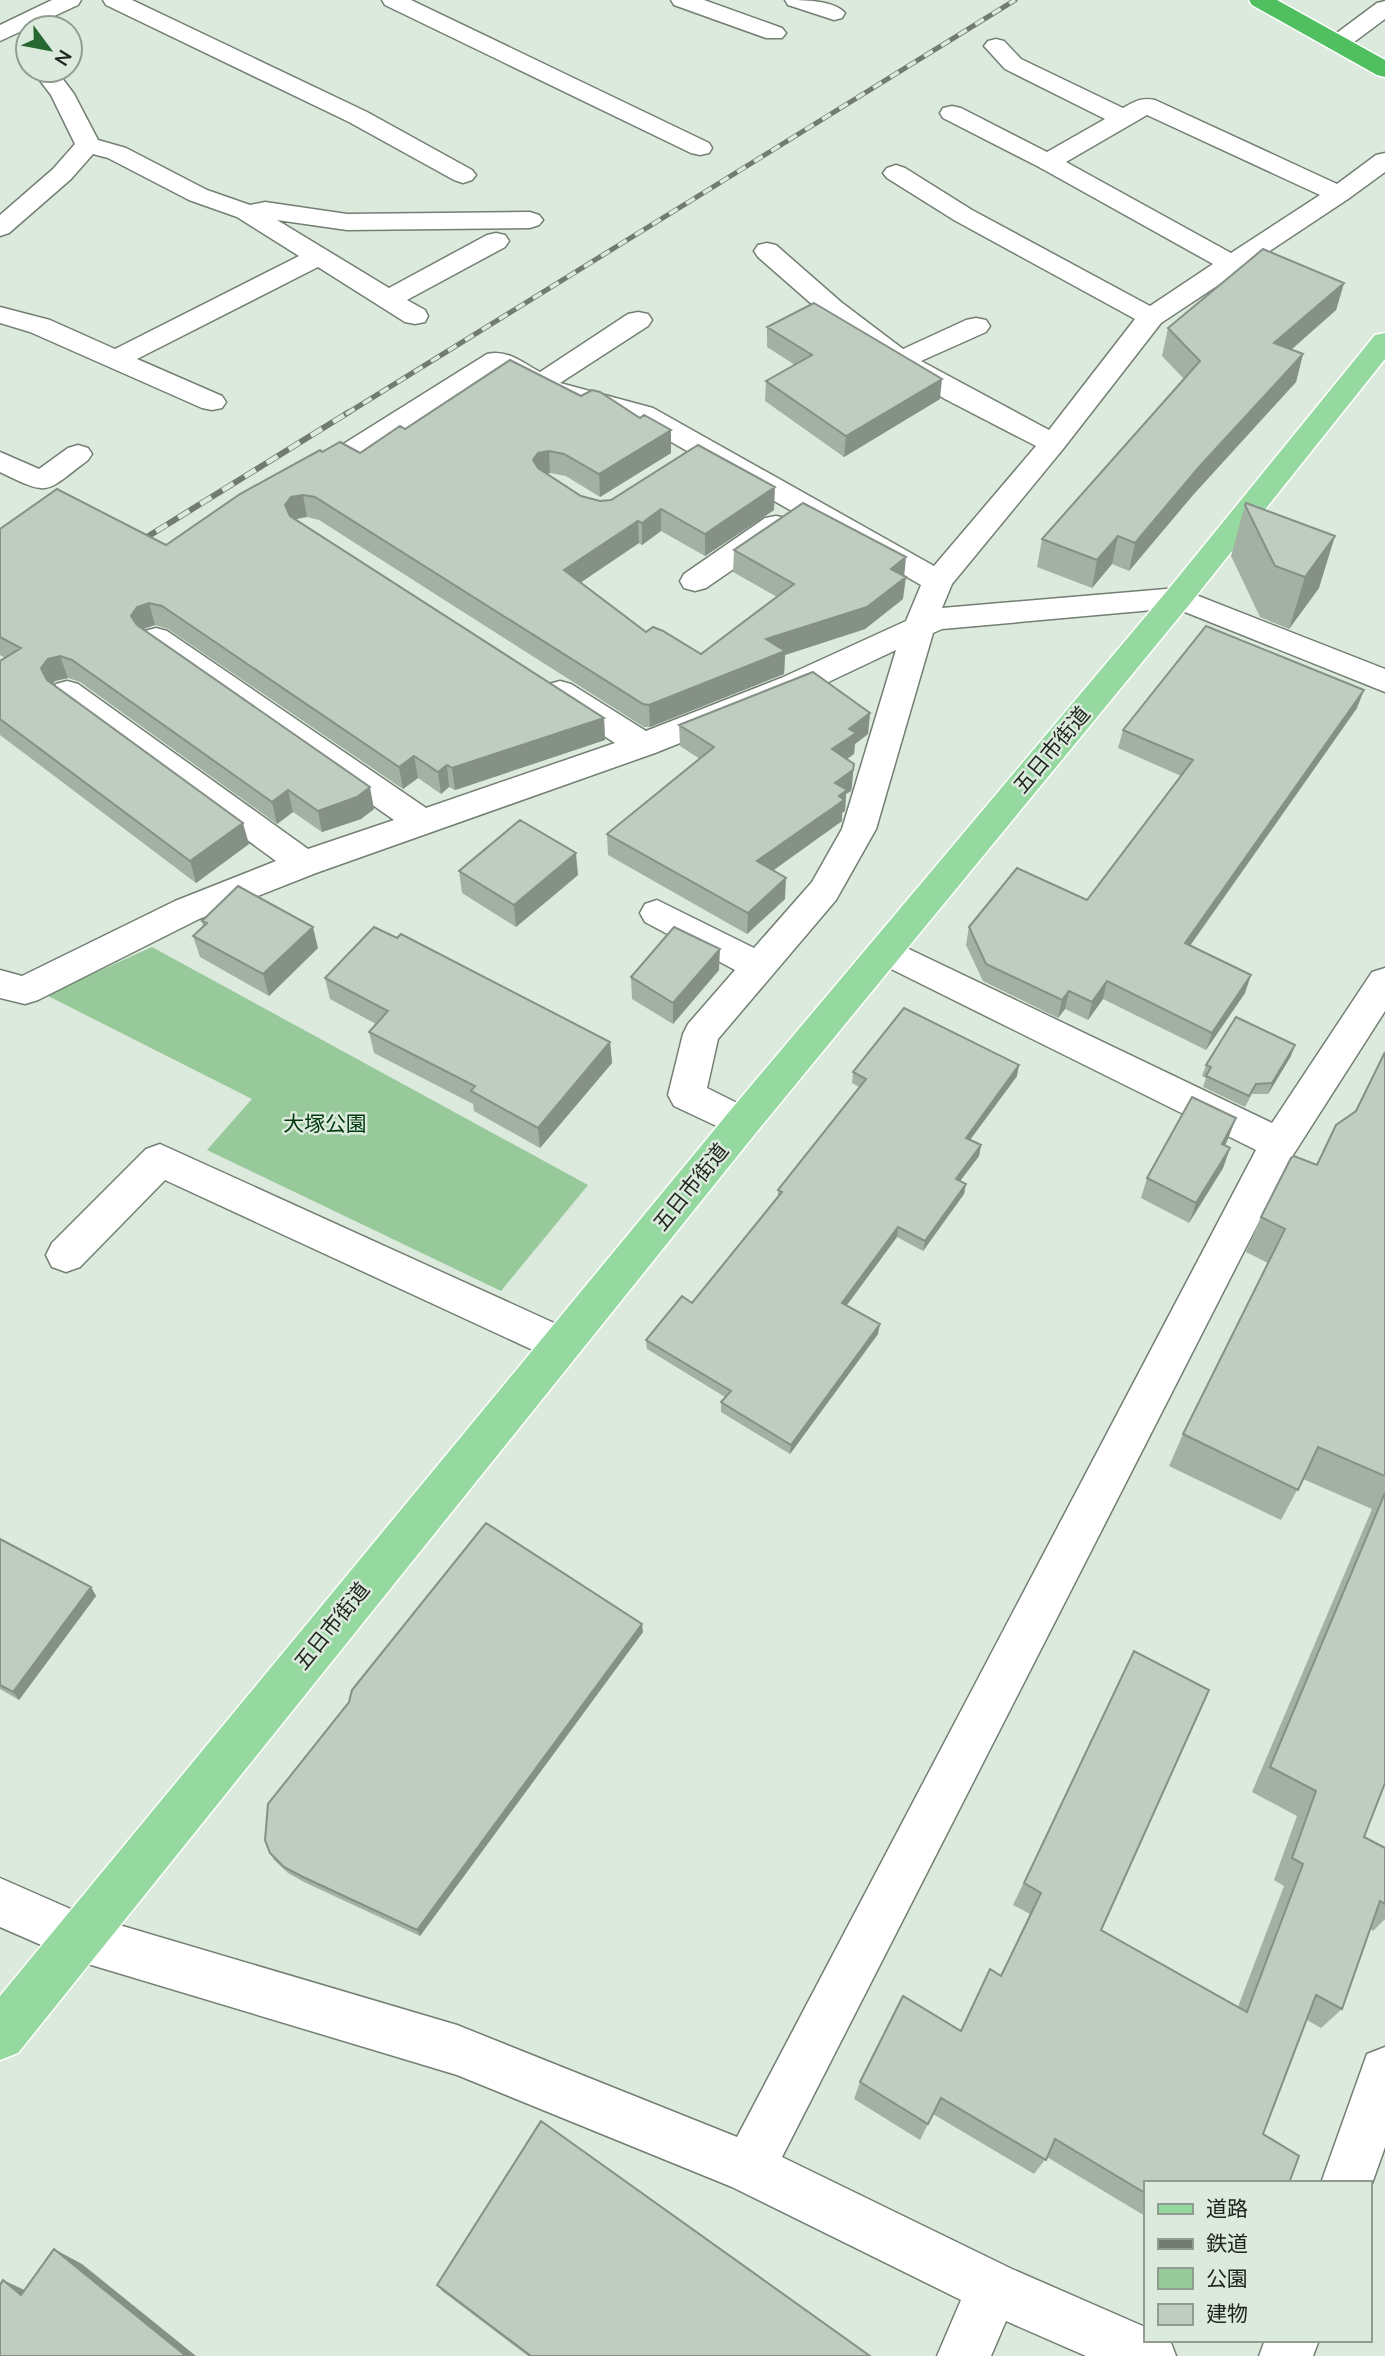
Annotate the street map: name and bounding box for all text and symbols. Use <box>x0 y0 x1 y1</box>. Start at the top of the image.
north arrow <box>14 14 84 84</box>
text: N <box>48 45 77 70</box>
street label: 五日市街道 <box>1008 701 1096 799</box>
park label: 大塚公園 <box>283 1110 367 1138</box>
street label: 五日市街道 <box>647 1137 735 1237</box>
street label: 五日市街道 <box>288 1576 376 1676</box>
legend <box>1144 2181 1371 2342</box>
text: 道路 <box>1206 2195 1248 2223</box>
text: 鉄道 <box>1206 2230 1248 2258</box>
text: 公園 <box>1206 2265 1248 2293</box>
text: 建物 <box>1206 2300 1248 2328</box>

